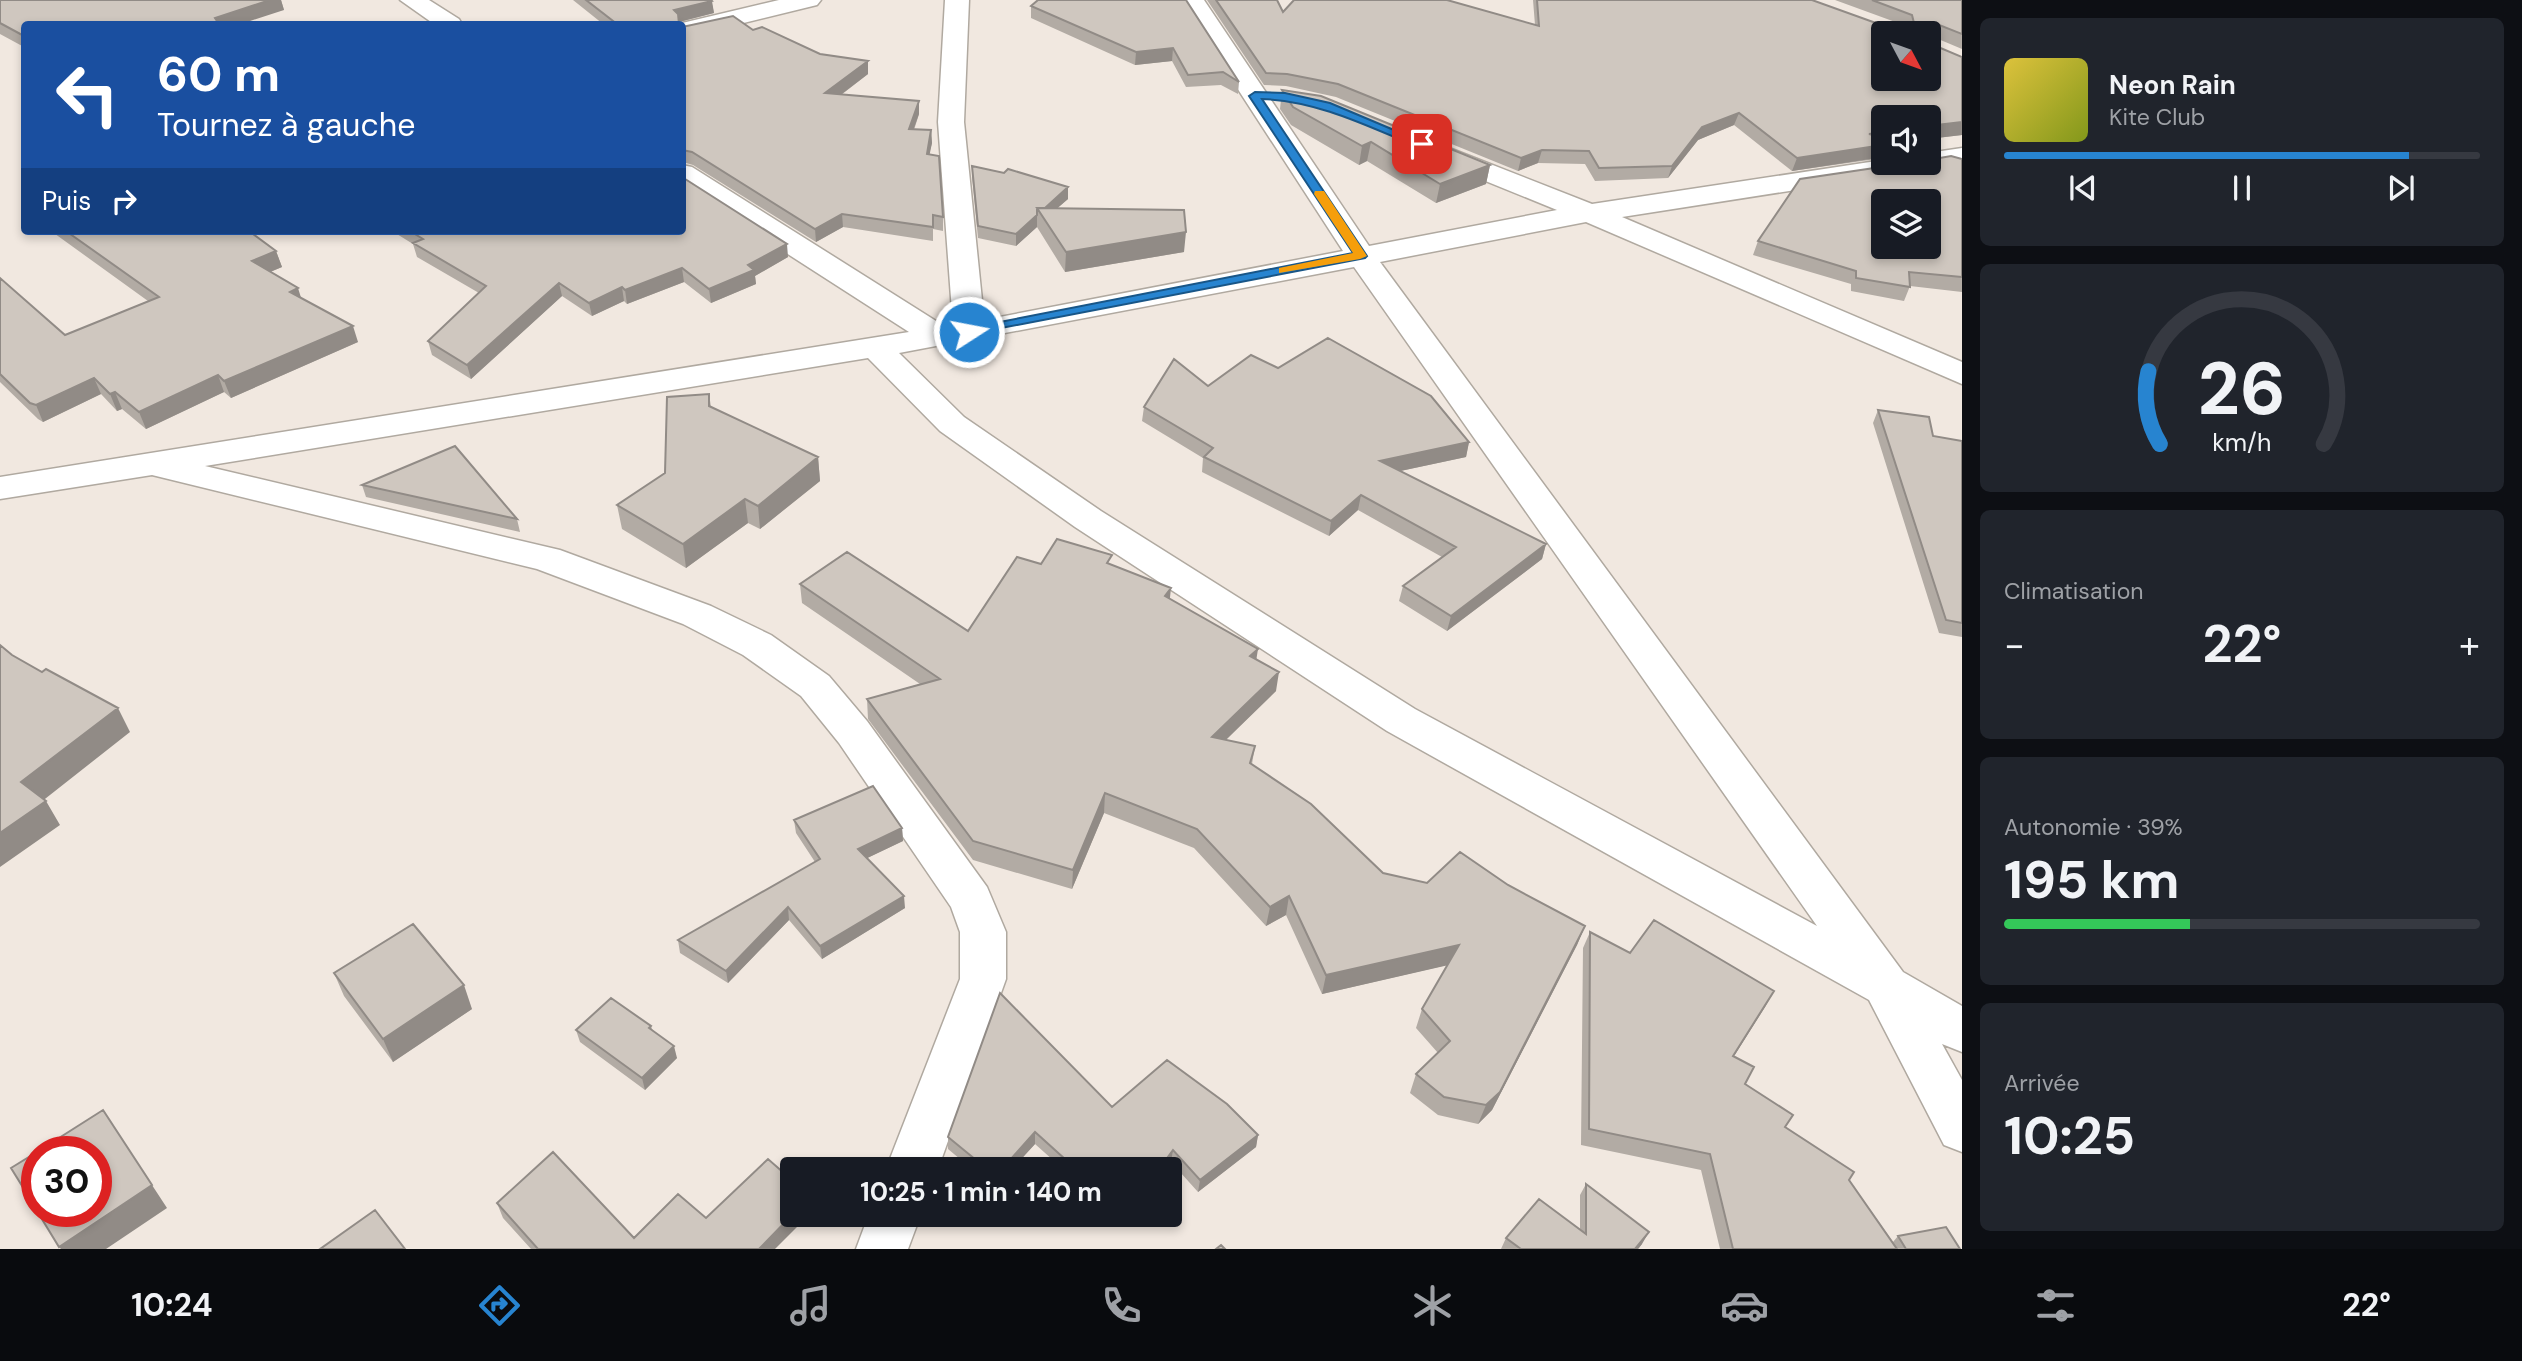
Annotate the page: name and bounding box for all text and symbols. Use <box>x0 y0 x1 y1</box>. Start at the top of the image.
north arrow <box>1871 21 1941 91</box>
map controls <box>1871 21 1941 259</box>
text: 60 m <box>157 42 280 106</box>
icon: left <box>42 49 133 140</box>
text: Neon Rain <box>2109 68 2236 102</box>
text: Kite Club <box>2109 102 2205 132</box>
text: Tournez à gauche <box>157 104 415 146</box>
button: sound <box>1871 105 1941 175</box>
pin <box>1392 114 1452 174</box>
icon: arrive <box>1403 125 1441 163</box>
icon: previous <box>2064 169 2102 207</box>
icon: pause <box>2223 169 2261 207</box>
icon: next <box>2382 169 2420 207</box>
icon: right <box>105 182 143 220</box>
text: Puis <box>42 184 91 218</box>
button: layers <box>1871 189 1941 259</box>
position arrow <box>932 295 1006 369</box>
text: 26 <box>2198 343 2286 438</box>
text: km/h <box>2212 426 2272 459</box>
text: Climatisation <box>2004 576 2143 606</box>
text: 22° <box>2203 610 2281 678</box>
text: − <box>2004 620 2025 670</box>
text: + <box>2459 620 2480 670</box>
text: Autonomie · 39% <box>2004 812 2183 842</box>
text: 195 km <box>2004 846 2180 914</box>
text: Arrivée <box>2004 1068 2080 1098</box>
text: 10:25 <box>2004 1102 2135 1170</box>
speed limit sign: 30 <box>21 1136 112 1227</box>
text: 10:25 · 1 min · 140 m <box>860 1175 1102 1209</box>
icon: directions <box>475 1281 524 1330</box>
icon: music <box>786 1281 835 1330</box>
icon: phone <box>1097 1281 1146 1330</box>
icon: climate <box>1408 1281 1457 1330</box>
icon: car <box>1720 1281 1769 1330</box>
icon: filters <box>2031 1281 2080 1330</box>
text: 10:24 <box>131 1284 212 1326</box>
text: 22° <box>2342 1284 2391 1326</box>

